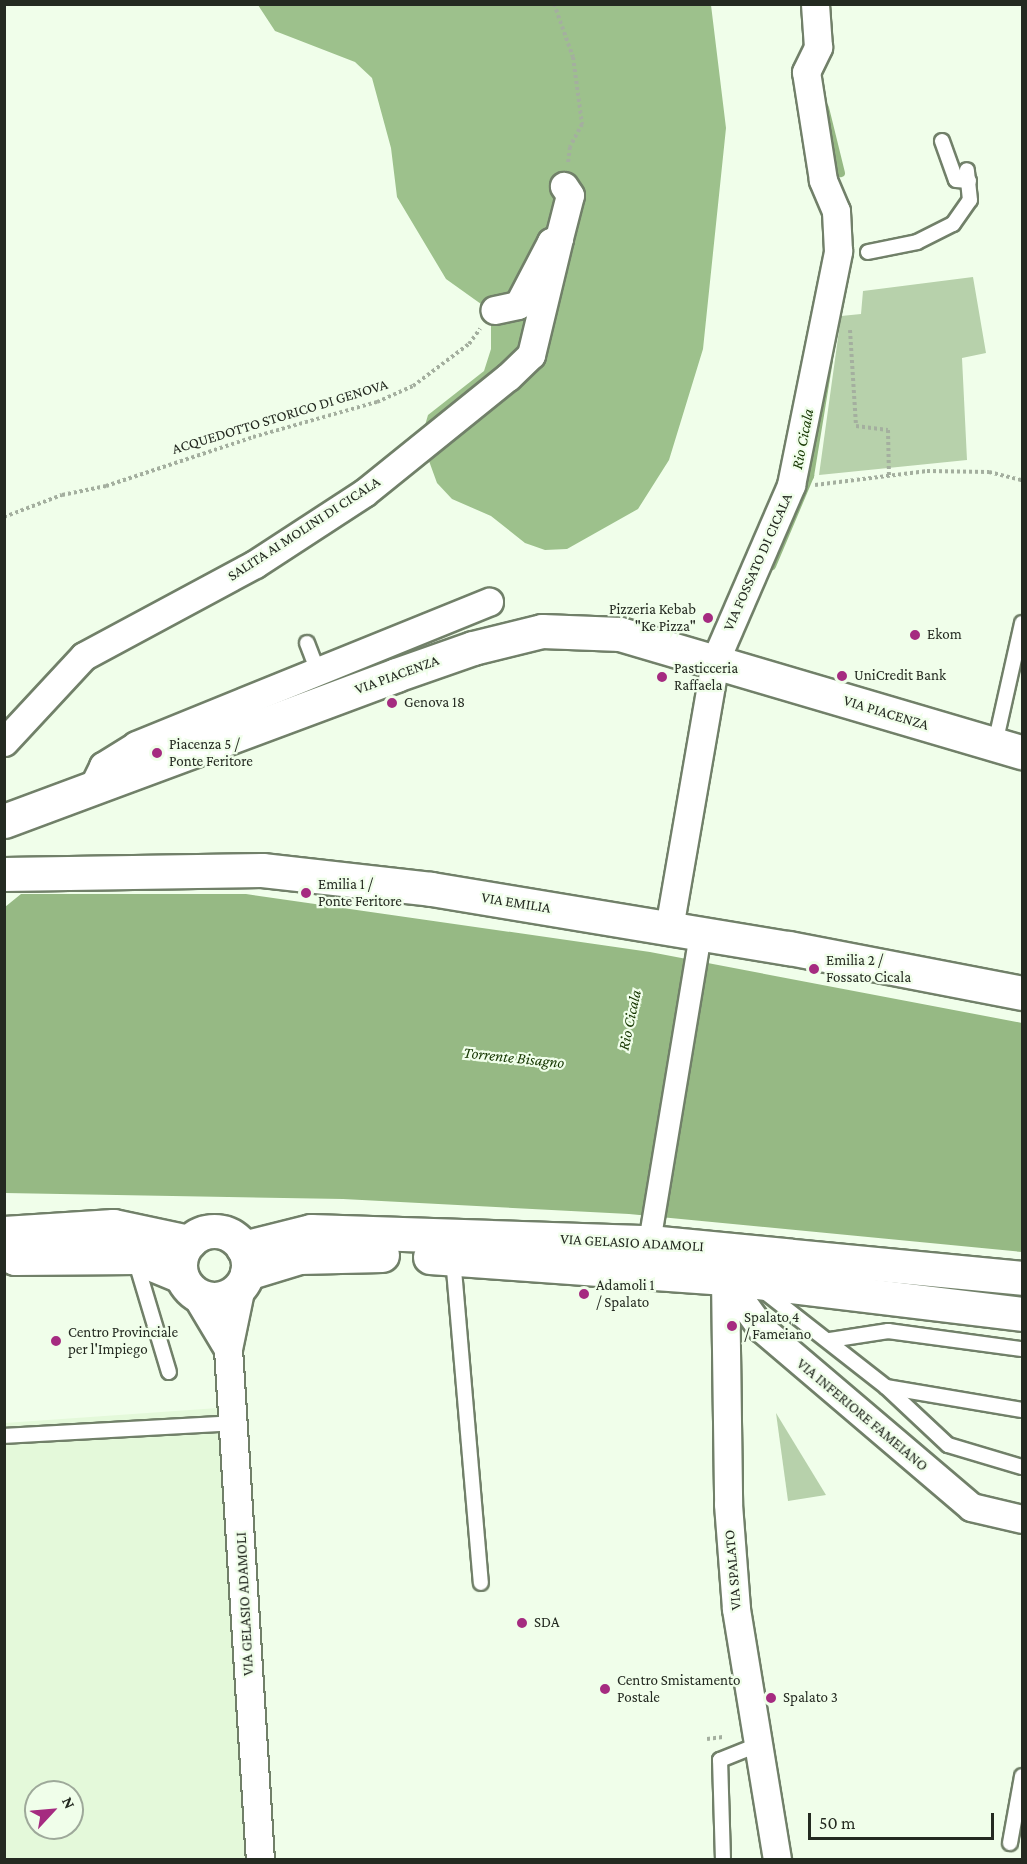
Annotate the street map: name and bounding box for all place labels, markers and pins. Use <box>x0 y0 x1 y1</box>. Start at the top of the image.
place label: Pizzeria Kebab "Ke Pizza" <box>609 600 696 635</box>
marker: Pizzeria Kebab "Ke Pizza" <box>701 611 715 625</box>
place label: Ekom <box>927 626 962 644</box>
marker: Ekom <box>908 628 922 642</box>
place label: Pasticceria Raffaela <box>674 659 738 694</box>
place label: UniCredit Bank <box>854 667 946 685</box>
marker: UniCredit Bank <box>835 669 849 683</box>
marker: Pasticceria Raffaela <box>655 670 669 684</box>
place label: Genova 18 <box>404 694 465 712</box>
marker: Genova 18 <box>385 696 399 710</box>
place label: Piacenza 5 / Ponte Feritore <box>169 735 253 770</box>
marker: Piacenza 5 / Ponte Feritore <box>150 746 164 760</box>
place label: Emilia 1 / Ponte Feritore <box>318 875 402 910</box>
marker: Emilia 1 / Ponte Feritore <box>299 886 313 900</box>
place label: Emilia 2 / Fossato Cicala <box>826 951 911 986</box>
marker: Emilia 2 / Fossato Cicala <box>807 962 821 976</box>
place label: Adamoli 1 / Spalato <box>596 1276 655 1311</box>
marker: Adamoli 1 / Spalato <box>577 1287 591 1301</box>
place label: Spalato 4 / Fameiano <box>744 1308 811 1343</box>
marker: Spalato 4 / Fameiano <box>725 1319 739 1333</box>
place label: Centro Provinciale per l'Impiego <box>68 1323 178 1358</box>
marker: Centro Provinciale per l'Impiego <box>49 1334 63 1348</box>
place label: SDA <box>534 1614 559 1632</box>
marker: SDA <box>515 1616 529 1630</box>
place label: Centro Smistamento Postale <box>617 1671 740 1706</box>
marker: Centro Smistamento Postale <box>598 1682 612 1696</box>
place label: Spalato 3 <box>783 1689 838 1707</box>
marker: Spalato 3 <box>764 1691 778 1705</box>

